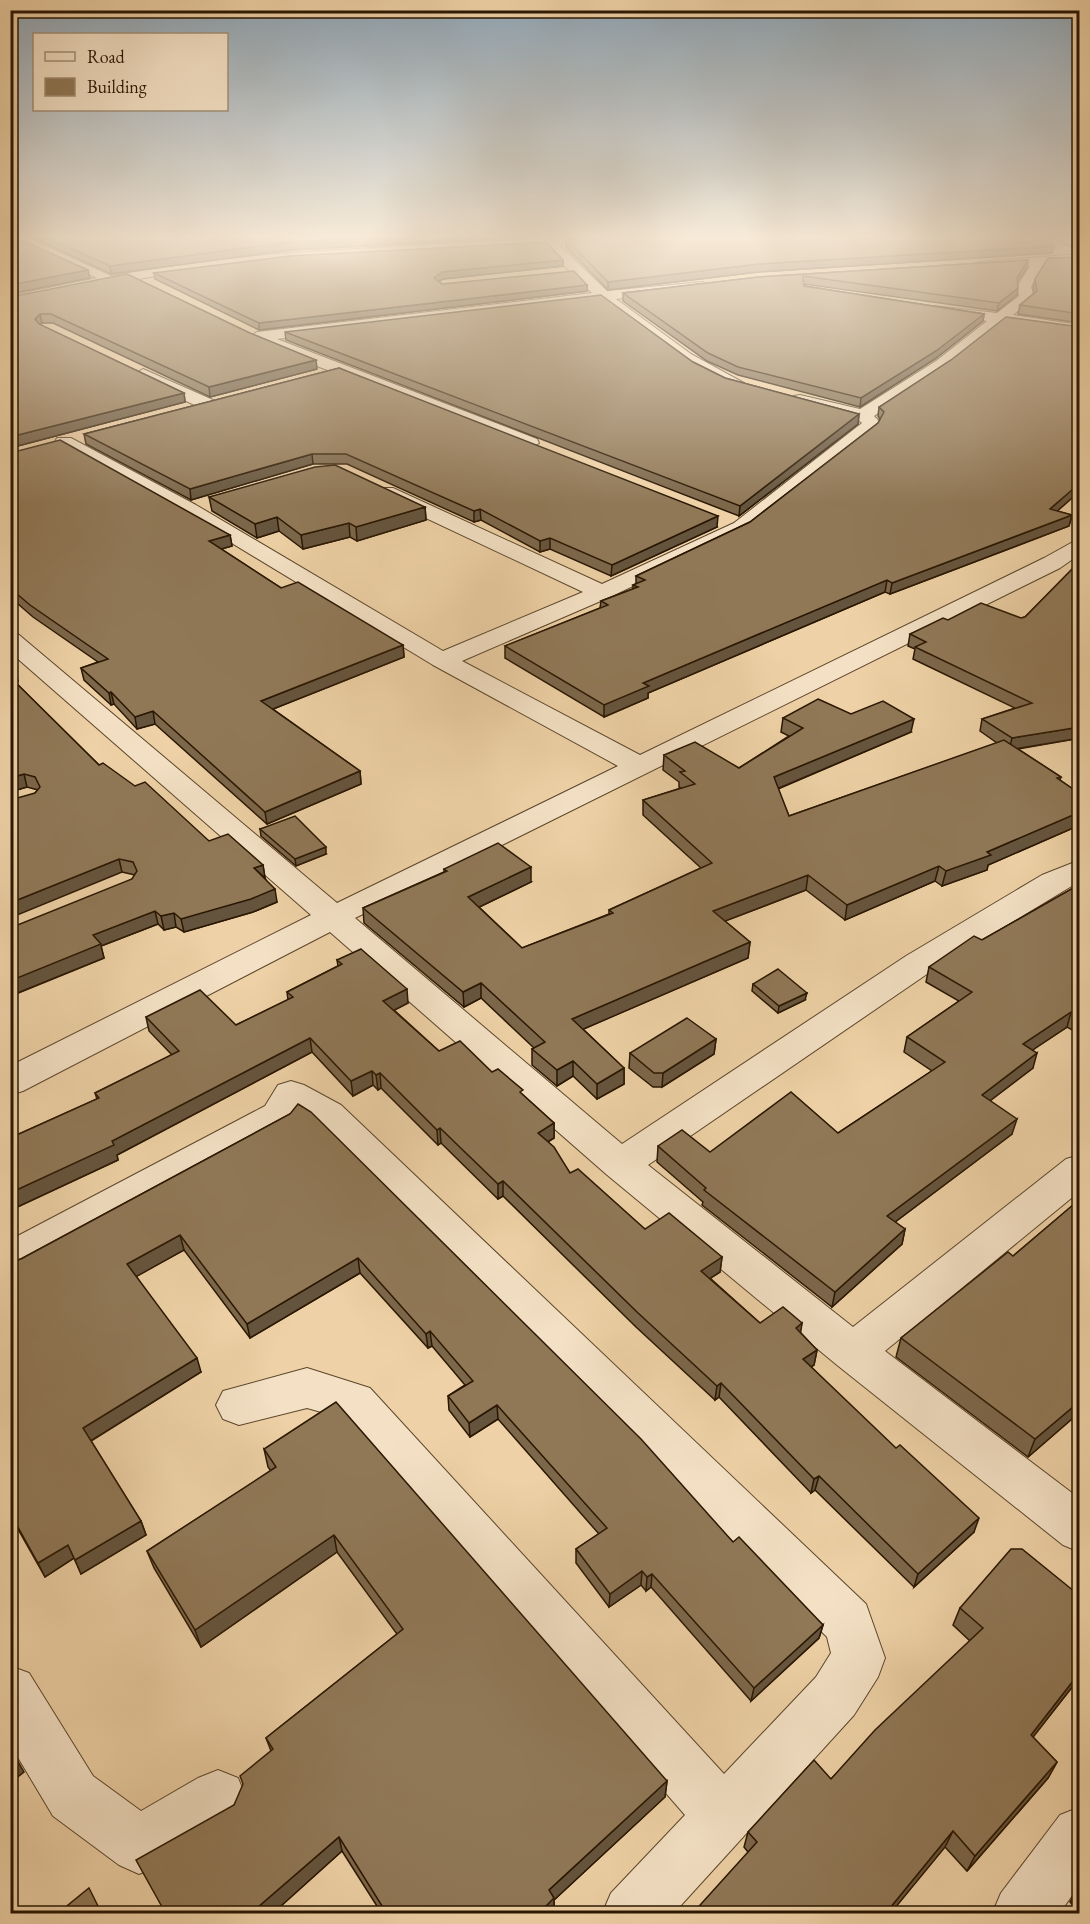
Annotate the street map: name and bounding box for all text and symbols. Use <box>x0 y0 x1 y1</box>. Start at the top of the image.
legend <box>33 33 228 111</box>
text: Road <box>87 45 126 68</box>
text: Building <box>87 75 147 98</box>

